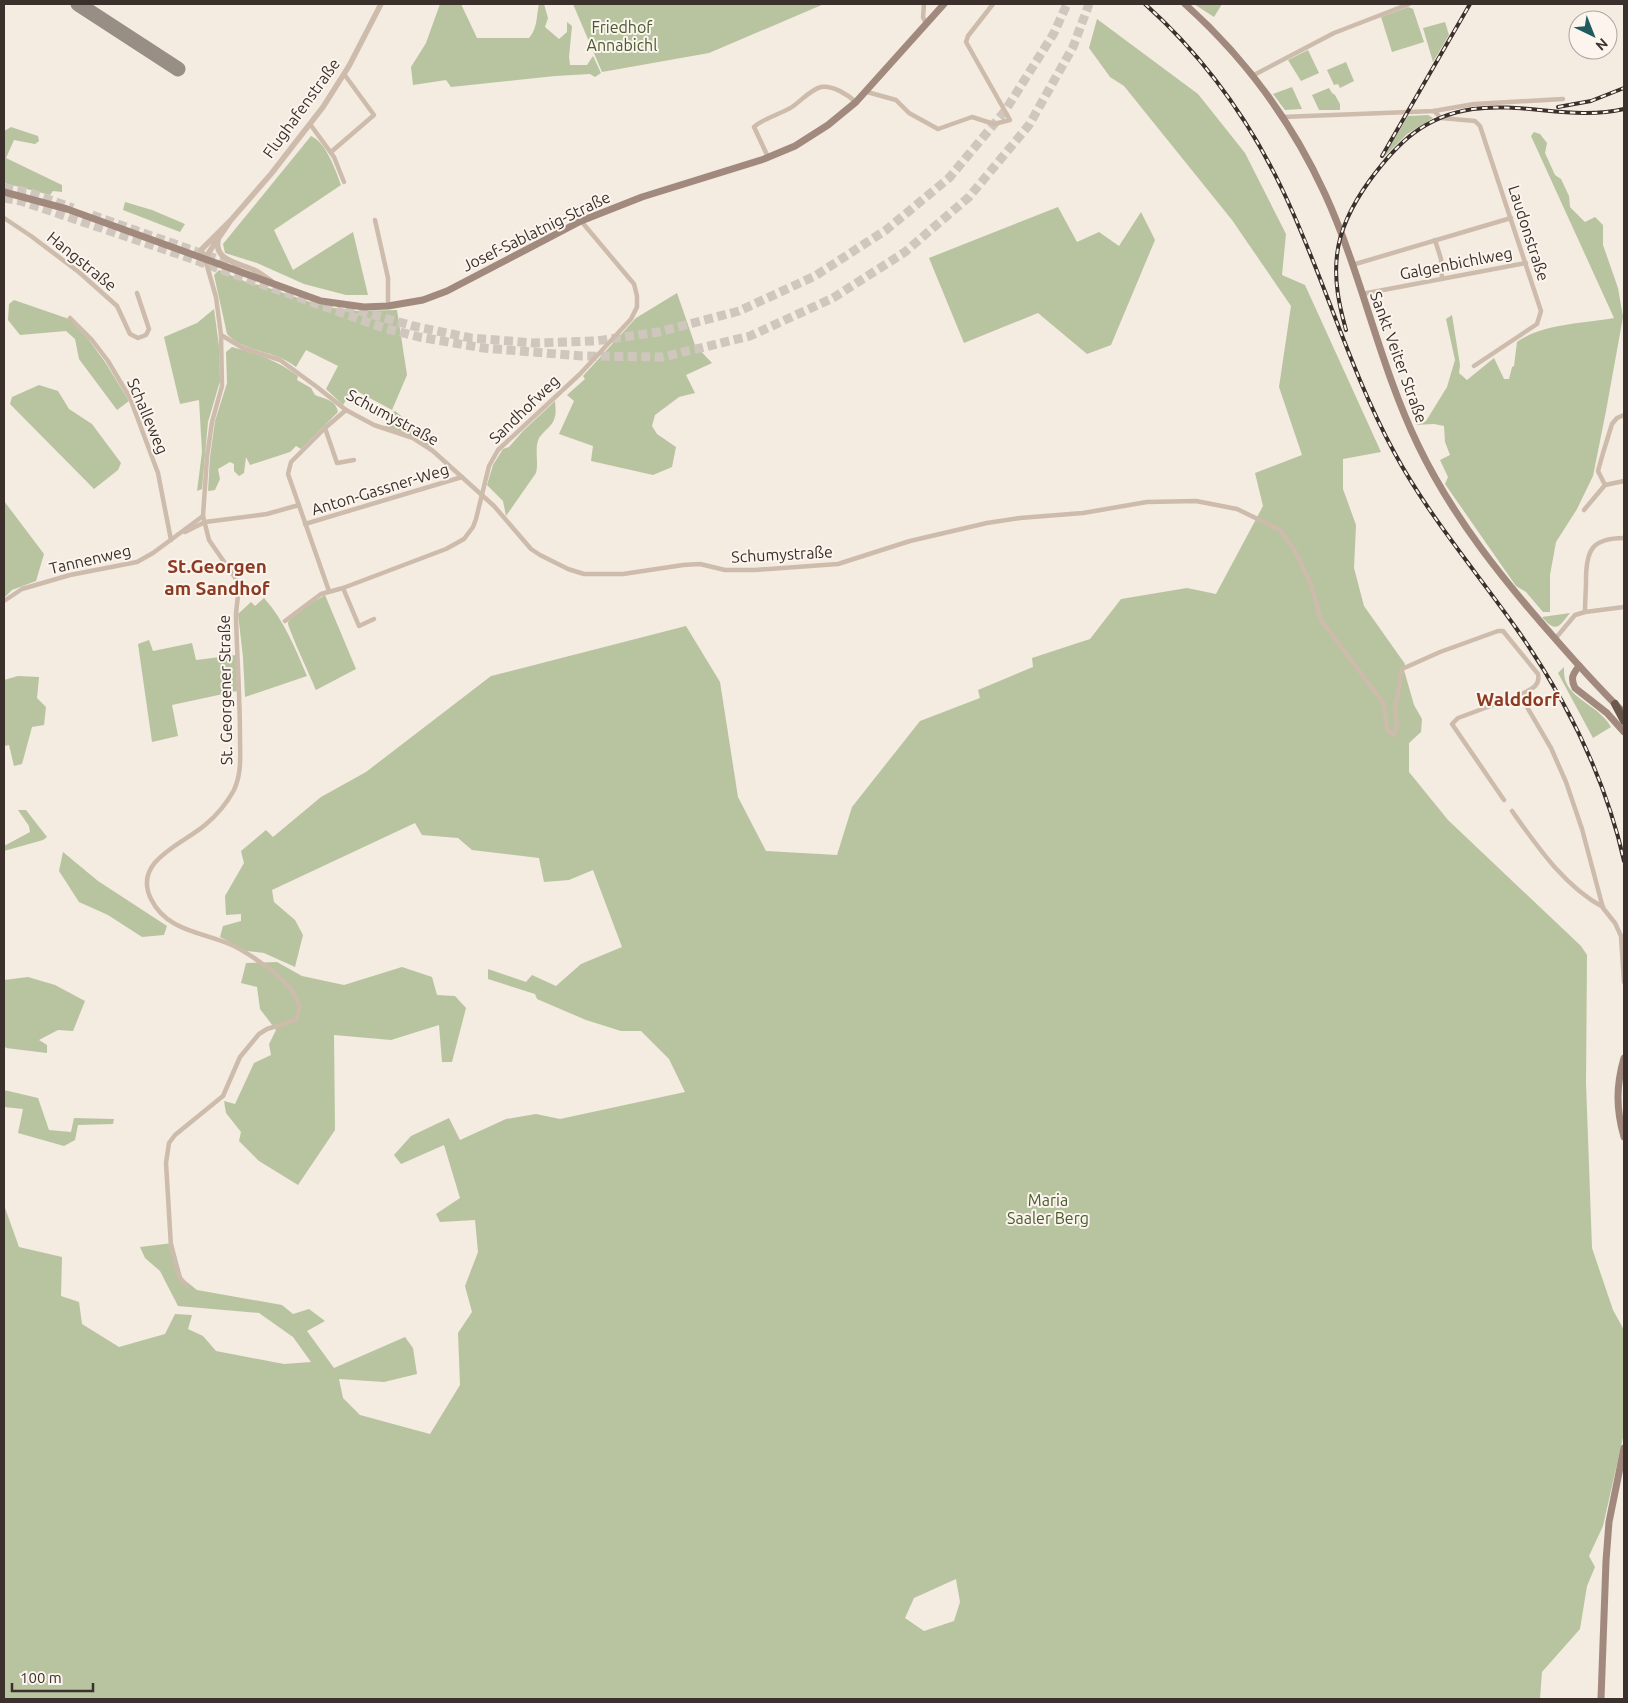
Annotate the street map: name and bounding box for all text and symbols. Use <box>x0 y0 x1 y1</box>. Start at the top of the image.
north arrow <box>1568 10 1618 60</box>
park label: Friedhof Annabichl <box>587 18 657 54</box>
text: N <box>1593 35 1611 54</box>
street label: Flughafenstraße <box>259 55 343 161</box>
street label: Laudonstraße <box>1505 183 1553 283</box>
street label: Josef-Sablatnig-Straße <box>459 187 613 275</box>
street label: Hangstraße <box>44 228 120 294</box>
street label: Galgenbichlweg <box>1398 243 1514 283</box>
street label: Sankt Veiter Straße <box>1367 289 1431 425</box>
street label: Sandhofweg <box>485 371 563 447</box>
street label: Schalleweg <box>124 375 172 457</box>
street label: Schumystraße <box>344 385 442 449</box>
street label: Anton-Gassner-Weg <box>309 460 451 518</box>
street label: Tannenweg <box>47 541 133 577</box>
street label: Schumystraße <box>731 542 833 566</box>
district label: St.Georgen am Sandhof <box>164 555 270 599</box>
street label: St. Georgener Straße <box>215 615 235 765</box>
district label: Walddorf <box>1476 688 1560 710</box>
park label: Maria Saaler Berg <box>1007 1191 1089 1227</box>
scale bar <box>12 1660 94 1692</box>
text: 100 m <box>20 1669 62 1686</box>

